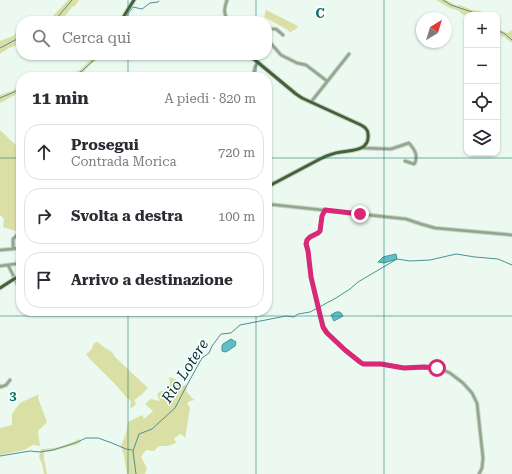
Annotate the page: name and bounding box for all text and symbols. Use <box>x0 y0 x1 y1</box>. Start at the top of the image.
text: C <box>315 6 325 21</box>
north arrow <box>416 12 452 48</box>
map controls <box>464 12 500 156</box>
button: + <box>464 12 500 48</box>
search box <box>16 16 272 60</box>
icon: search <box>30 27 52 49</box>
text: Cerca qui <box>62 29 131 47</box>
button: − <box>464 48 500 84</box>
button: locate <box>464 84 500 120</box>
text: 11 min <box>32 88 89 108</box>
text: A piedi · 820 m <box>164 91 256 106</box>
button: layers <box>464 120 500 156</box>
text: Prosegui <box>71 136 139 154</box>
icon: ahead <box>33 141 55 163</box>
text: 720 m <box>218 145 255 160</box>
text: Contrada Morica <box>71 154 176 169</box>
icon: right <box>33 205 55 227</box>
route end <box>351 205 369 223</box>
text: Svolta a destra <box>71 207 183 225</box>
text: 100 m <box>218 209 255 224</box>
icon: arrive <box>33 269 55 291</box>
text: Arrivo a destinazione <box>71 271 233 289</box>
water label: Rio Lotere <box>157 335 212 407</box>
route start <box>428 359 446 377</box>
text: 3 <box>9 388 17 403</box>

